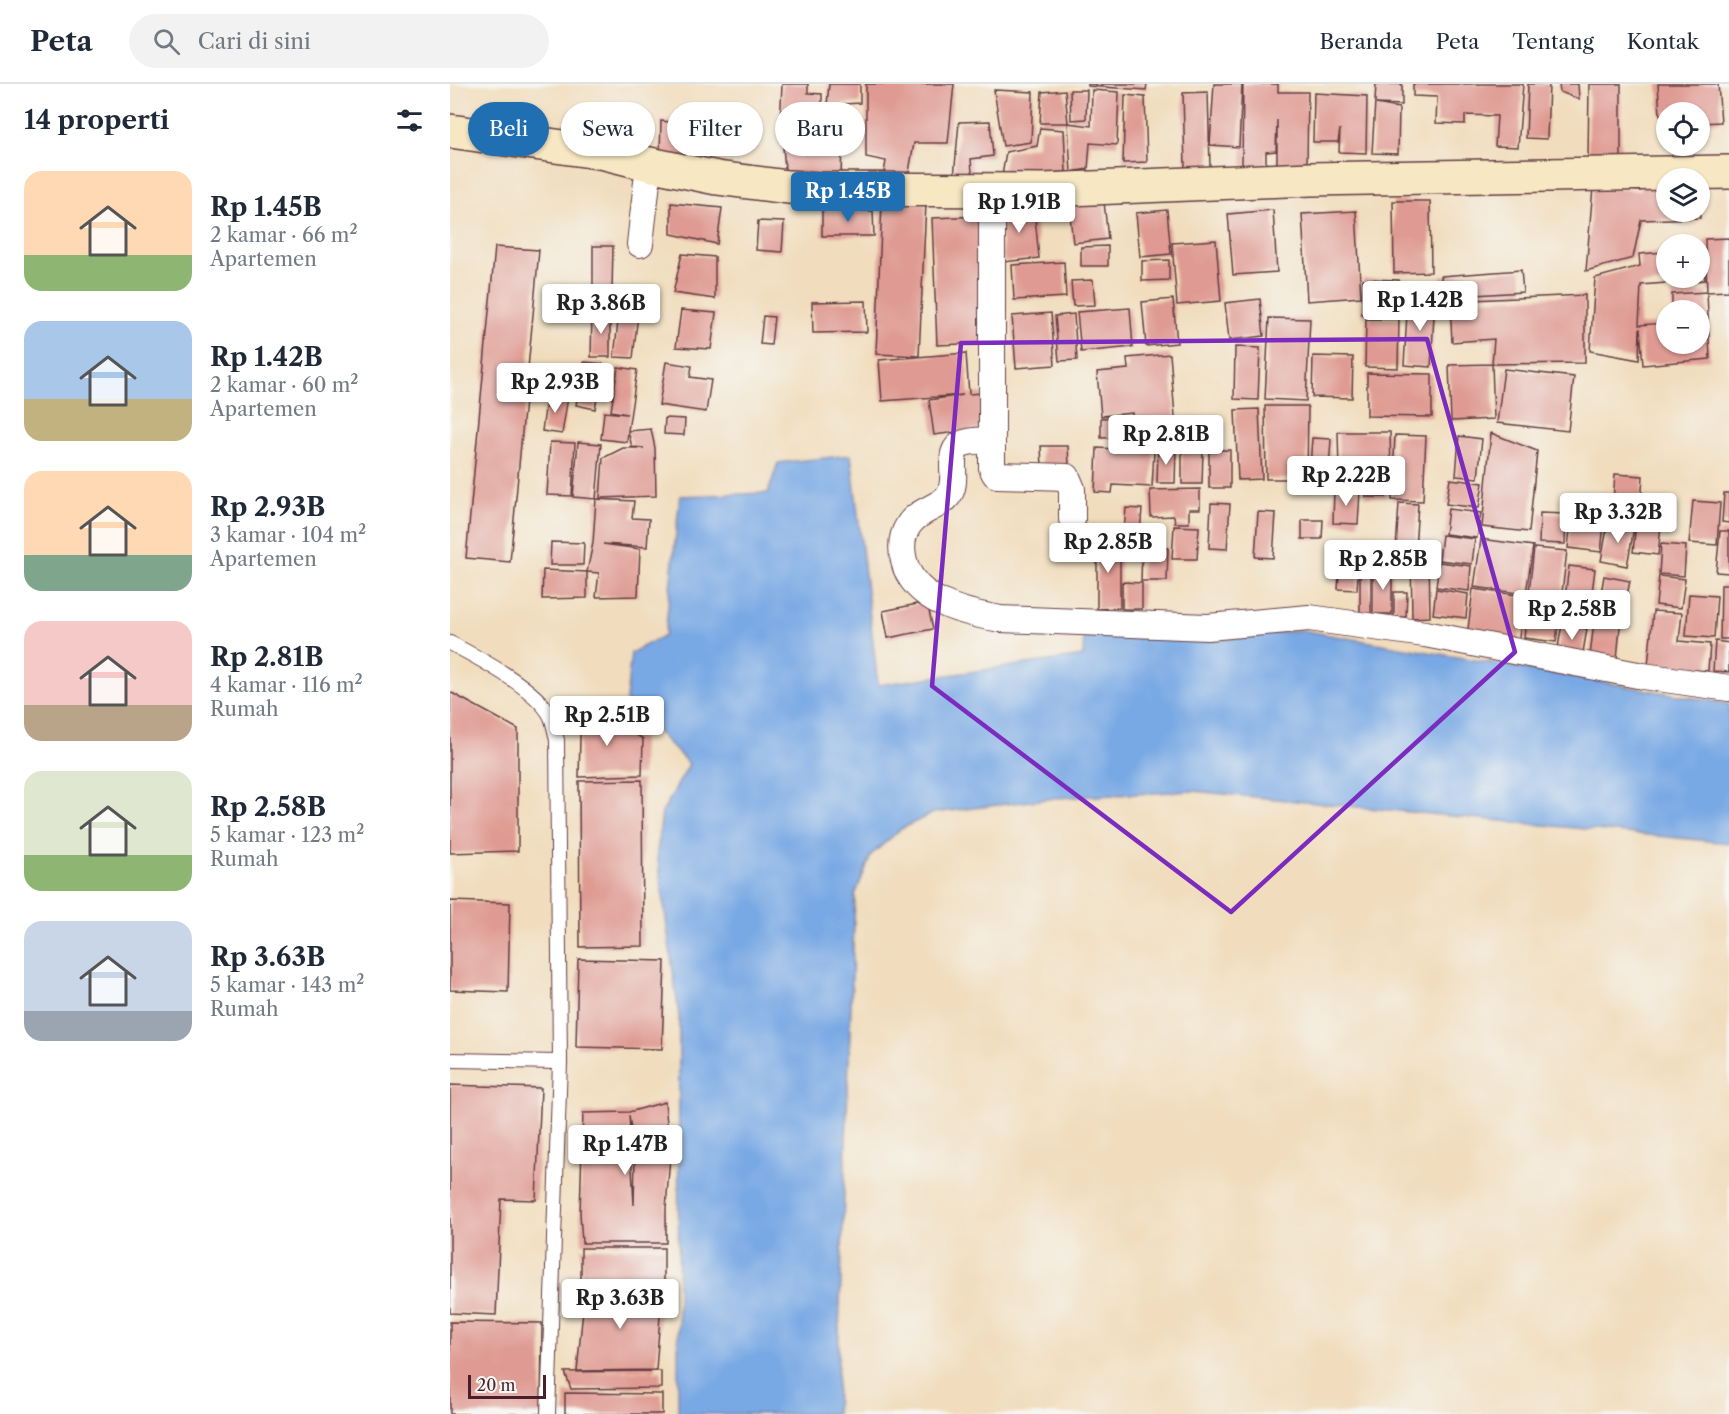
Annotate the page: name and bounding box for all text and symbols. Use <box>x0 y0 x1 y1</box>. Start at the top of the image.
search box <box>129 14 549 68</box>
text: Peta <box>30 24 93 58</box>
icon: search <box>150 25 183 58</box>
text: Cari di sini <box>198 28 311 55</box>
text: Beranda <box>1320 29 1403 54</box>
text: Peta <box>1436 29 1479 54</box>
text: Tentang <box>1512 29 1594 54</box>
text: Kontak <box>1627 29 1699 54</box>
chip: Beli <box>468 102 549 156</box>
chip: Sewa <box>561 102 655 156</box>
chip: Filter <box>667 102 763 156</box>
chip: Baru <box>775 102 865 156</box>
map controls <box>1656 102 1710 354</box>
button: locate <box>1656 102 1710 156</box>
text: 14 properti <box>24 104 169 136</box>
icon: filters <box>393 104 426 137</box>
button: layers <box>1656 168 1710 222</box>
pin: Rp 1.45B <box>786 172 910 223</box>
text: Rp 1.45B <box>805 179 891 203</box>
pin: Rp 1.91B <box>957 183 1081 234</box>
text: Rp 1.91B <box>977 190 1061 214</box>
text: Rp 1.45B <box>210 191 322 223</box>
icon: home <box>72 195 144 267</box>
text: 2 kamar · 66 m² <box>210 223 358 247</box>
button: + <box>1656 234 1710 288</box>
text: Apartemen <box>210 247 317 271</box>
pin: Rp 1.42B <box>1358 281 1482 332</box>
pin: Rp 3.86B <box>539 284 663 335</box>
text: Rp 1.42B <box>1377 288 1463 312</box>
text: Rp 3.86B <box>556 291 646 315</box>
button: − <box>1656 300 1710 354</box>
text: Rp 1.42B <box>210 341 323 373</box>
icon: home <box>72 345 144 417</box>
pin: Rp 2.93B <box>493 363 617 414</box>
text: Rp 2.93B <box>511 370 599 394</box>
text: 2 kamar · 60 m² <box>210 373 359 397</box>
text: Apartemen <box>210 397 317 421</box>
pin: Rp 2.81B <box>1104 415 1228 466</box>
text: Rp 2.81B <box>1122 422 1210 446</box>
pin: Rp 2.22B <box>1284 456 1408 507</box>
text: Rp 2.22B <box>1301 463 1391 487</box>
text: Rp 2.93B <box>210 491 325 523</box>
pin: Rp 3.32B <box>1556 493 1680 544</box>
icon: home <box>72 495 144 567</box>
text: Rp 3.32B <box>1574 500 1662 524</box>
text: 3 kamar · 104 m² <box>210 523 366 547</box>
pin: Rp 2.85B <box>1046 523 1170 574</box>
text: Rp 2.85B <box>1063 530 1153 554</box>
pin: Rp 2.85B <box>1321 540 1445 591</box>
text: Apartemen <box>210 547 317 571</box>
text: Rp 2.85B <box>1338 547 1428 571</box>
pin: Rp 2.58B <box>1510 590 1634 641</box>
text: Rp 2.58B <box>1527 597 1617 621</box>
text: Rp 2.81B <box>210 641 324 673</box>
icon: home <box>72 645 144 717</box>
text: 4 kamar · 116 m² <box>210 673 363 697</box>
pin: Rp 2.51B <box>545 696 669 747</box>
text: Rumah <box>210 697 279 721</box>
text: Rp 2.51B <box>564 703 650 727</box>
text: Rp 2.58B <box>210 791 326 823</box>
icon: home <box>72 795 144 867</box>
text: 5 kamar · 123 m² <box>210 823 364 847</box>
text: Rumah <box>210 847 279 871</box>
text: Rp 3.63B <box>210 941 325 973</box>
icon: home <box>72 945 144 1017</box>
text: 5 kamar · 143 m² <box>210 973 364 997</box>
text: Rumah <box>210 997 279 1021</box>
pin: Rp 1.47B <box>563 1125 687 1176</box>
text: Rp 1.47B <box>582 1132 668 1156</box>
pin: Rp 3.63B <box>558 1279 682 1330</box>
text: Rp 3.63B <box>576 1286 664 1310</box>
scale bar <box>468 1372 546 1400</box>
text: 20 m <box>477 1375 516 1395</box>

